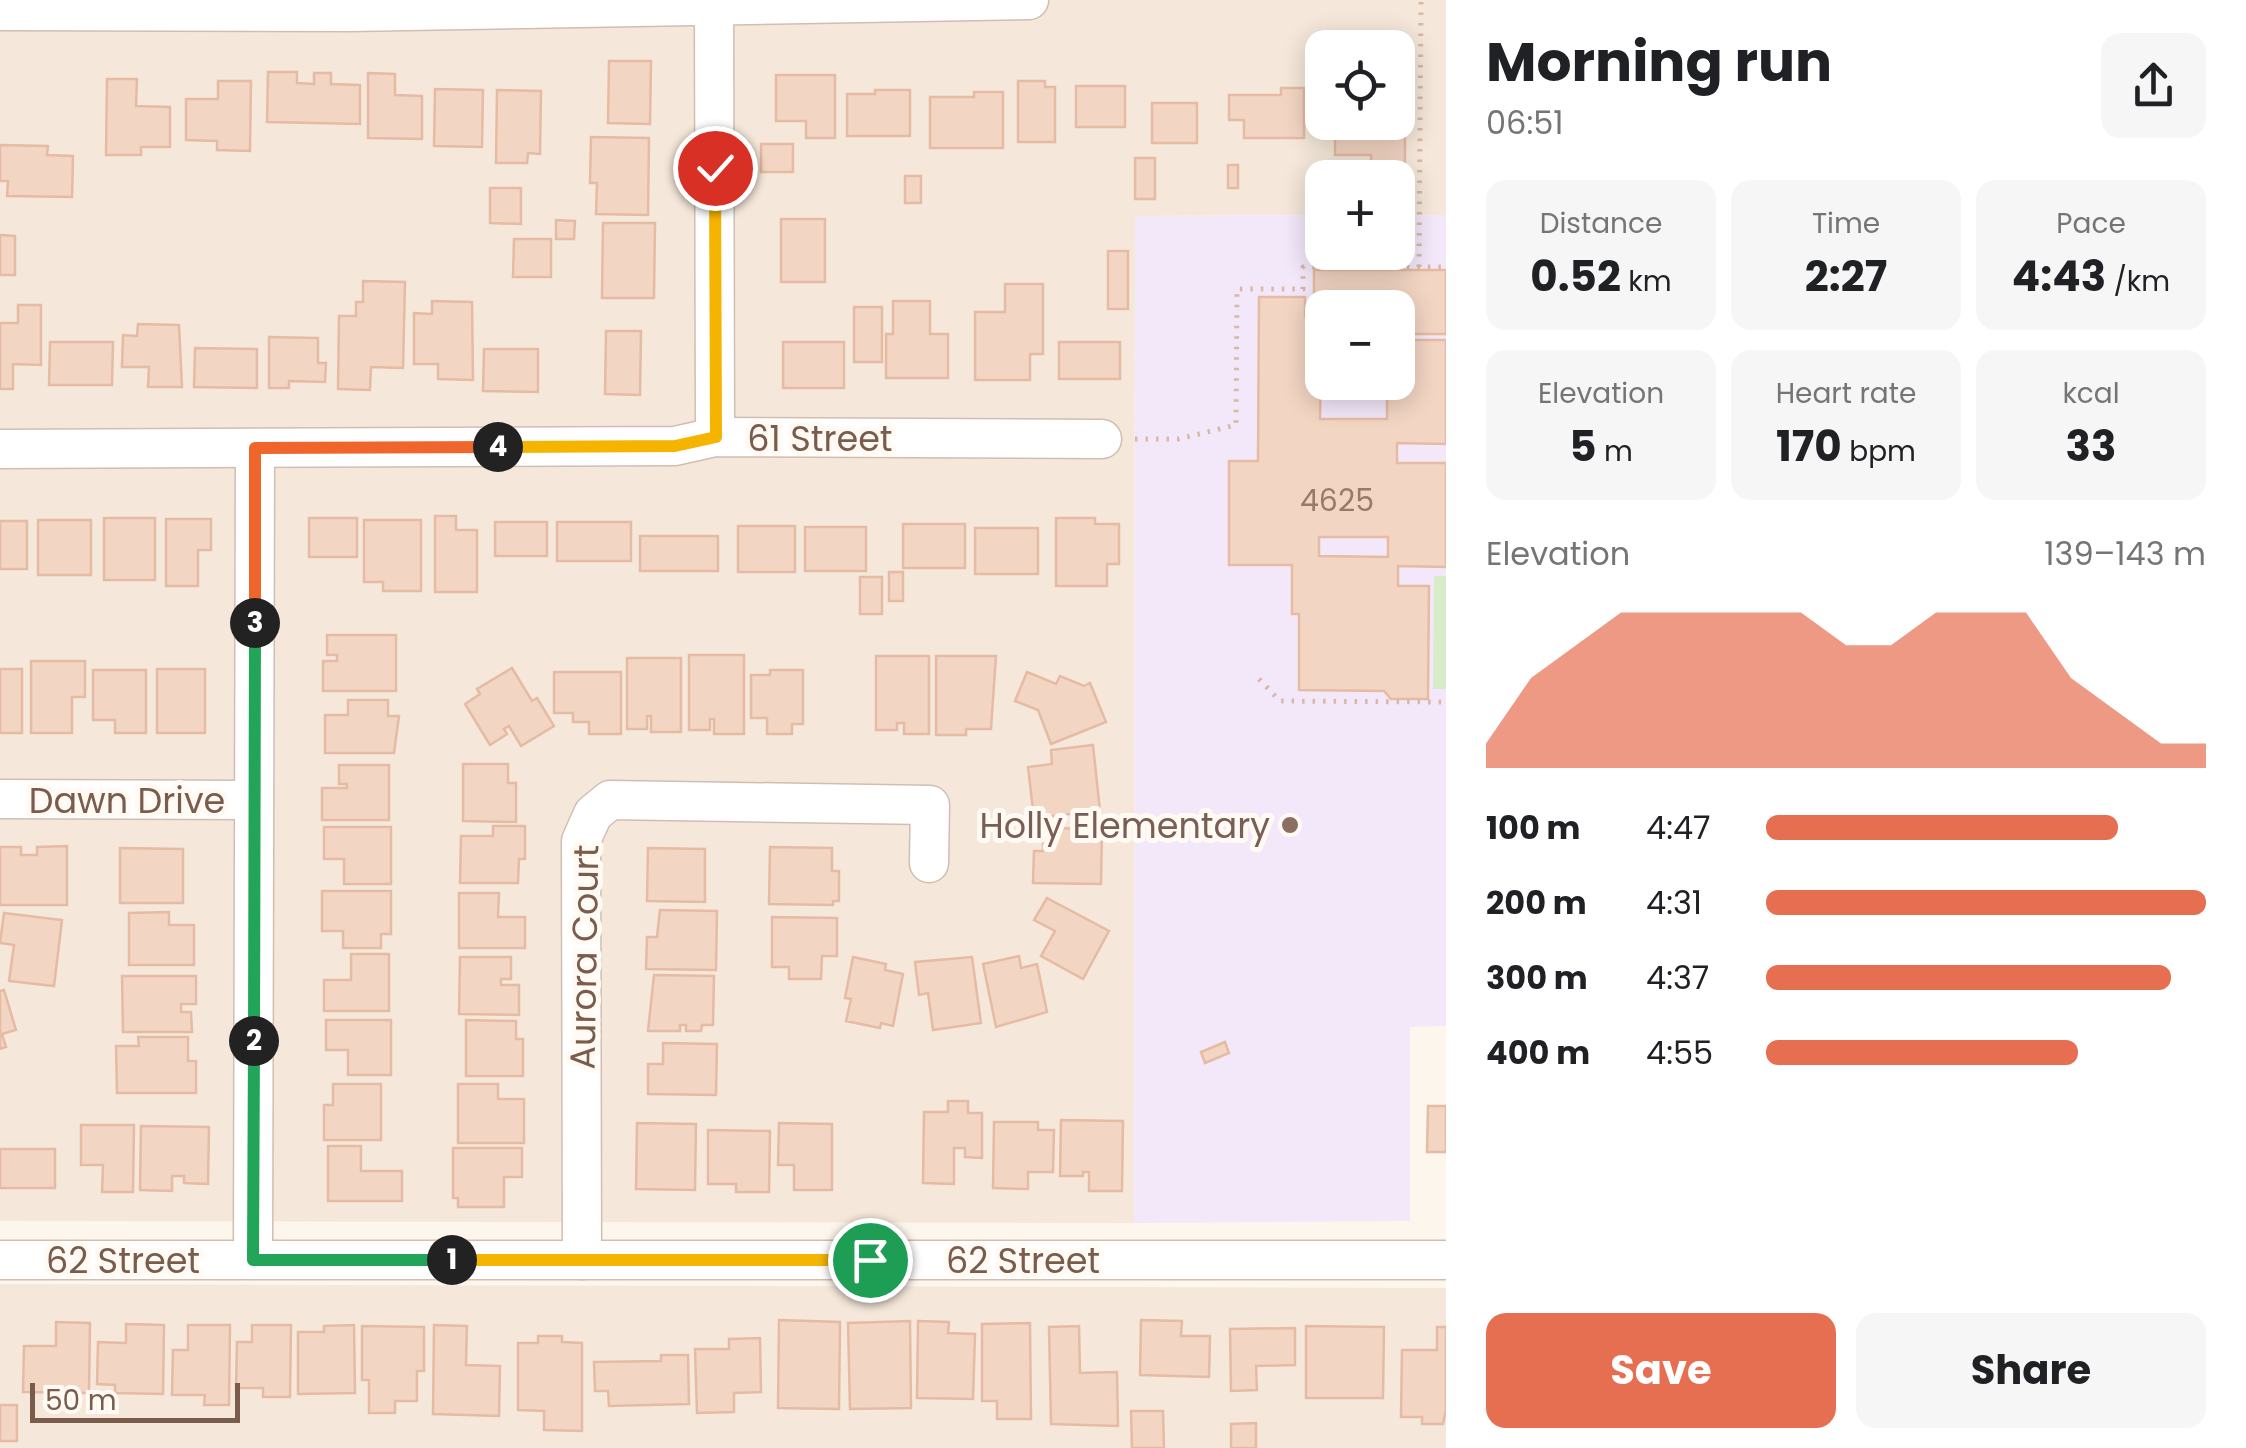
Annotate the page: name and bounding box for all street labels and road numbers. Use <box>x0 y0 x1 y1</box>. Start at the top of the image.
street label: 61 Street <box>747 414 893 463</box>
street label: Dawn Drive <box>29 776 225 825</box>
street label: Aurora Court <box>558 844 610 1070</box>
street label: 62 Street <box>46 1236 200 1285</box>
street label: 62 Street <box>946 1236 1100 1285</box>

